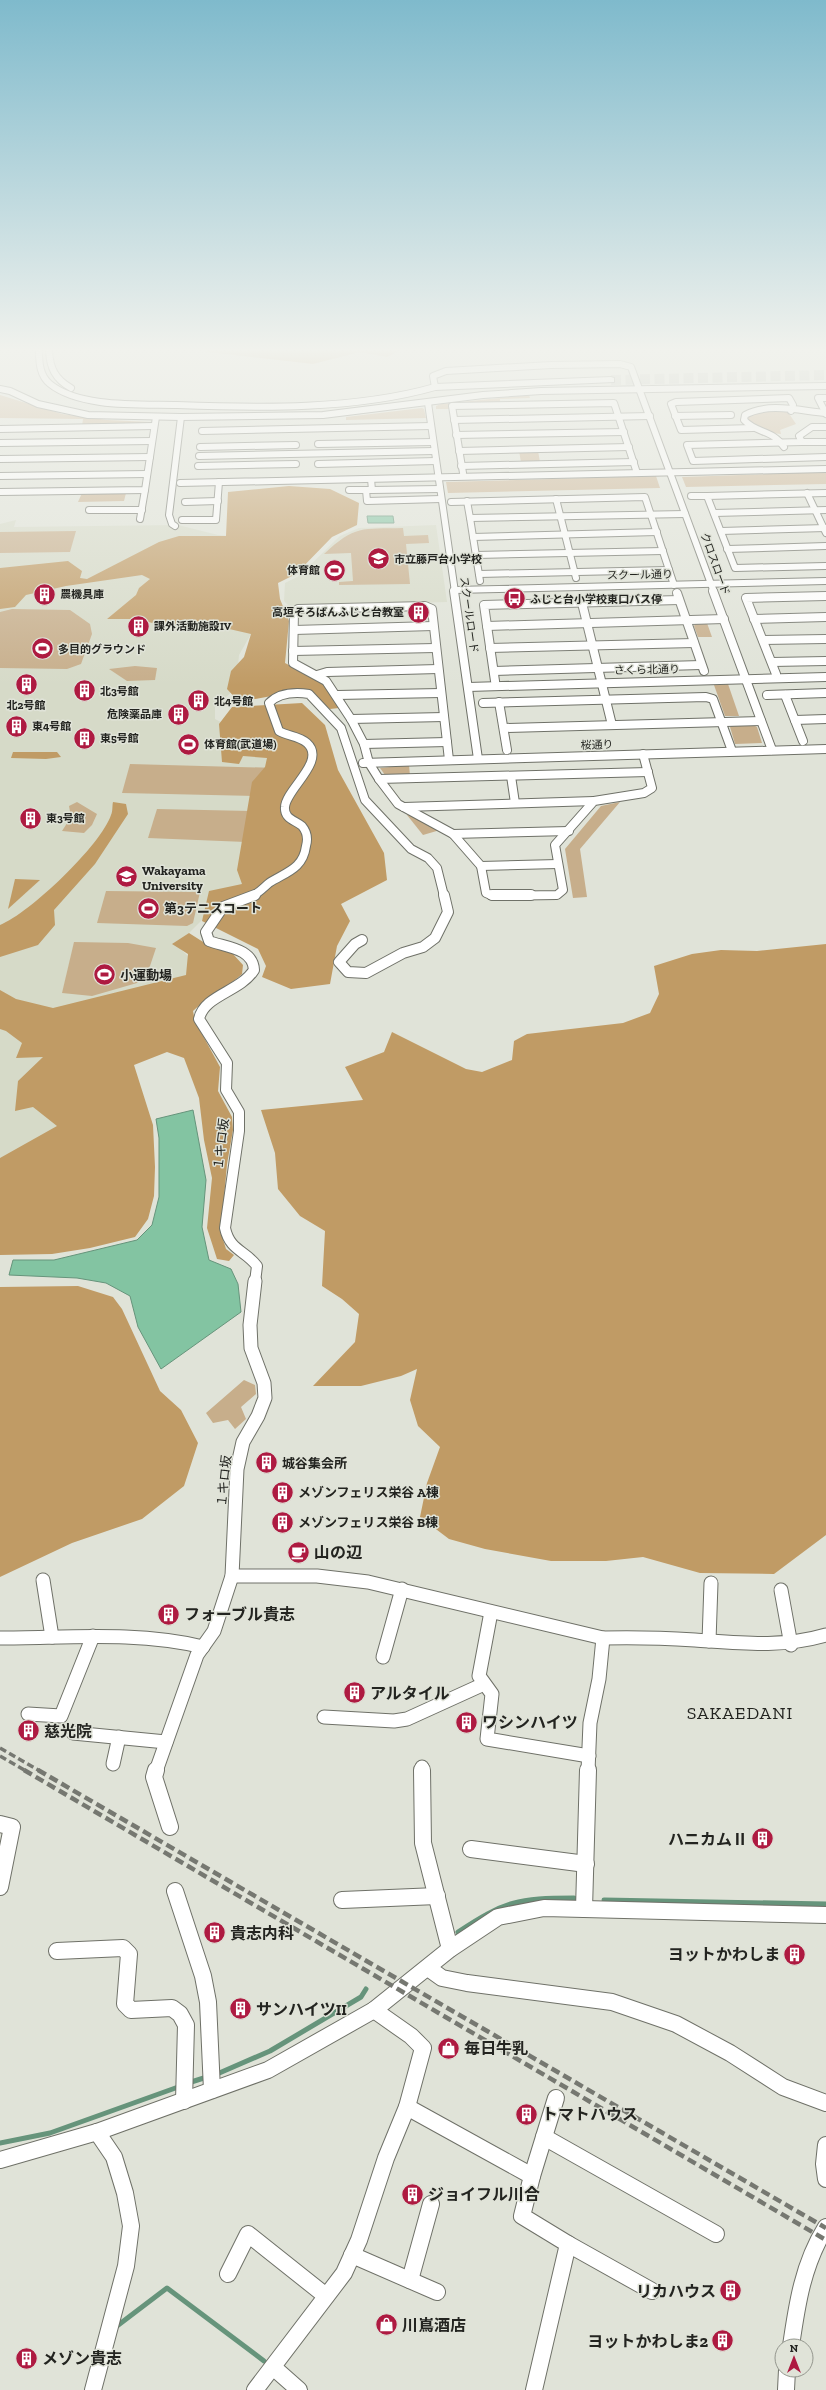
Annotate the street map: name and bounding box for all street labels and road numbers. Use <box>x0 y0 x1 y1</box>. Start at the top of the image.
street label: クロスロード <box>698 531 732 597</box>
street label: スクール通り <box>607 568 673 582</box>
street label: スクールロード <box>457 576 481 654</box>
street label: さくら北通り <box>614 663 680 677</box>
street label: 桜通り <box>580 738 614 752</box>
street label: １キロ坂 <box>210 1117 232 1171</box>
street label: １キロ坂 <box>214 1454 234 1508</box>

